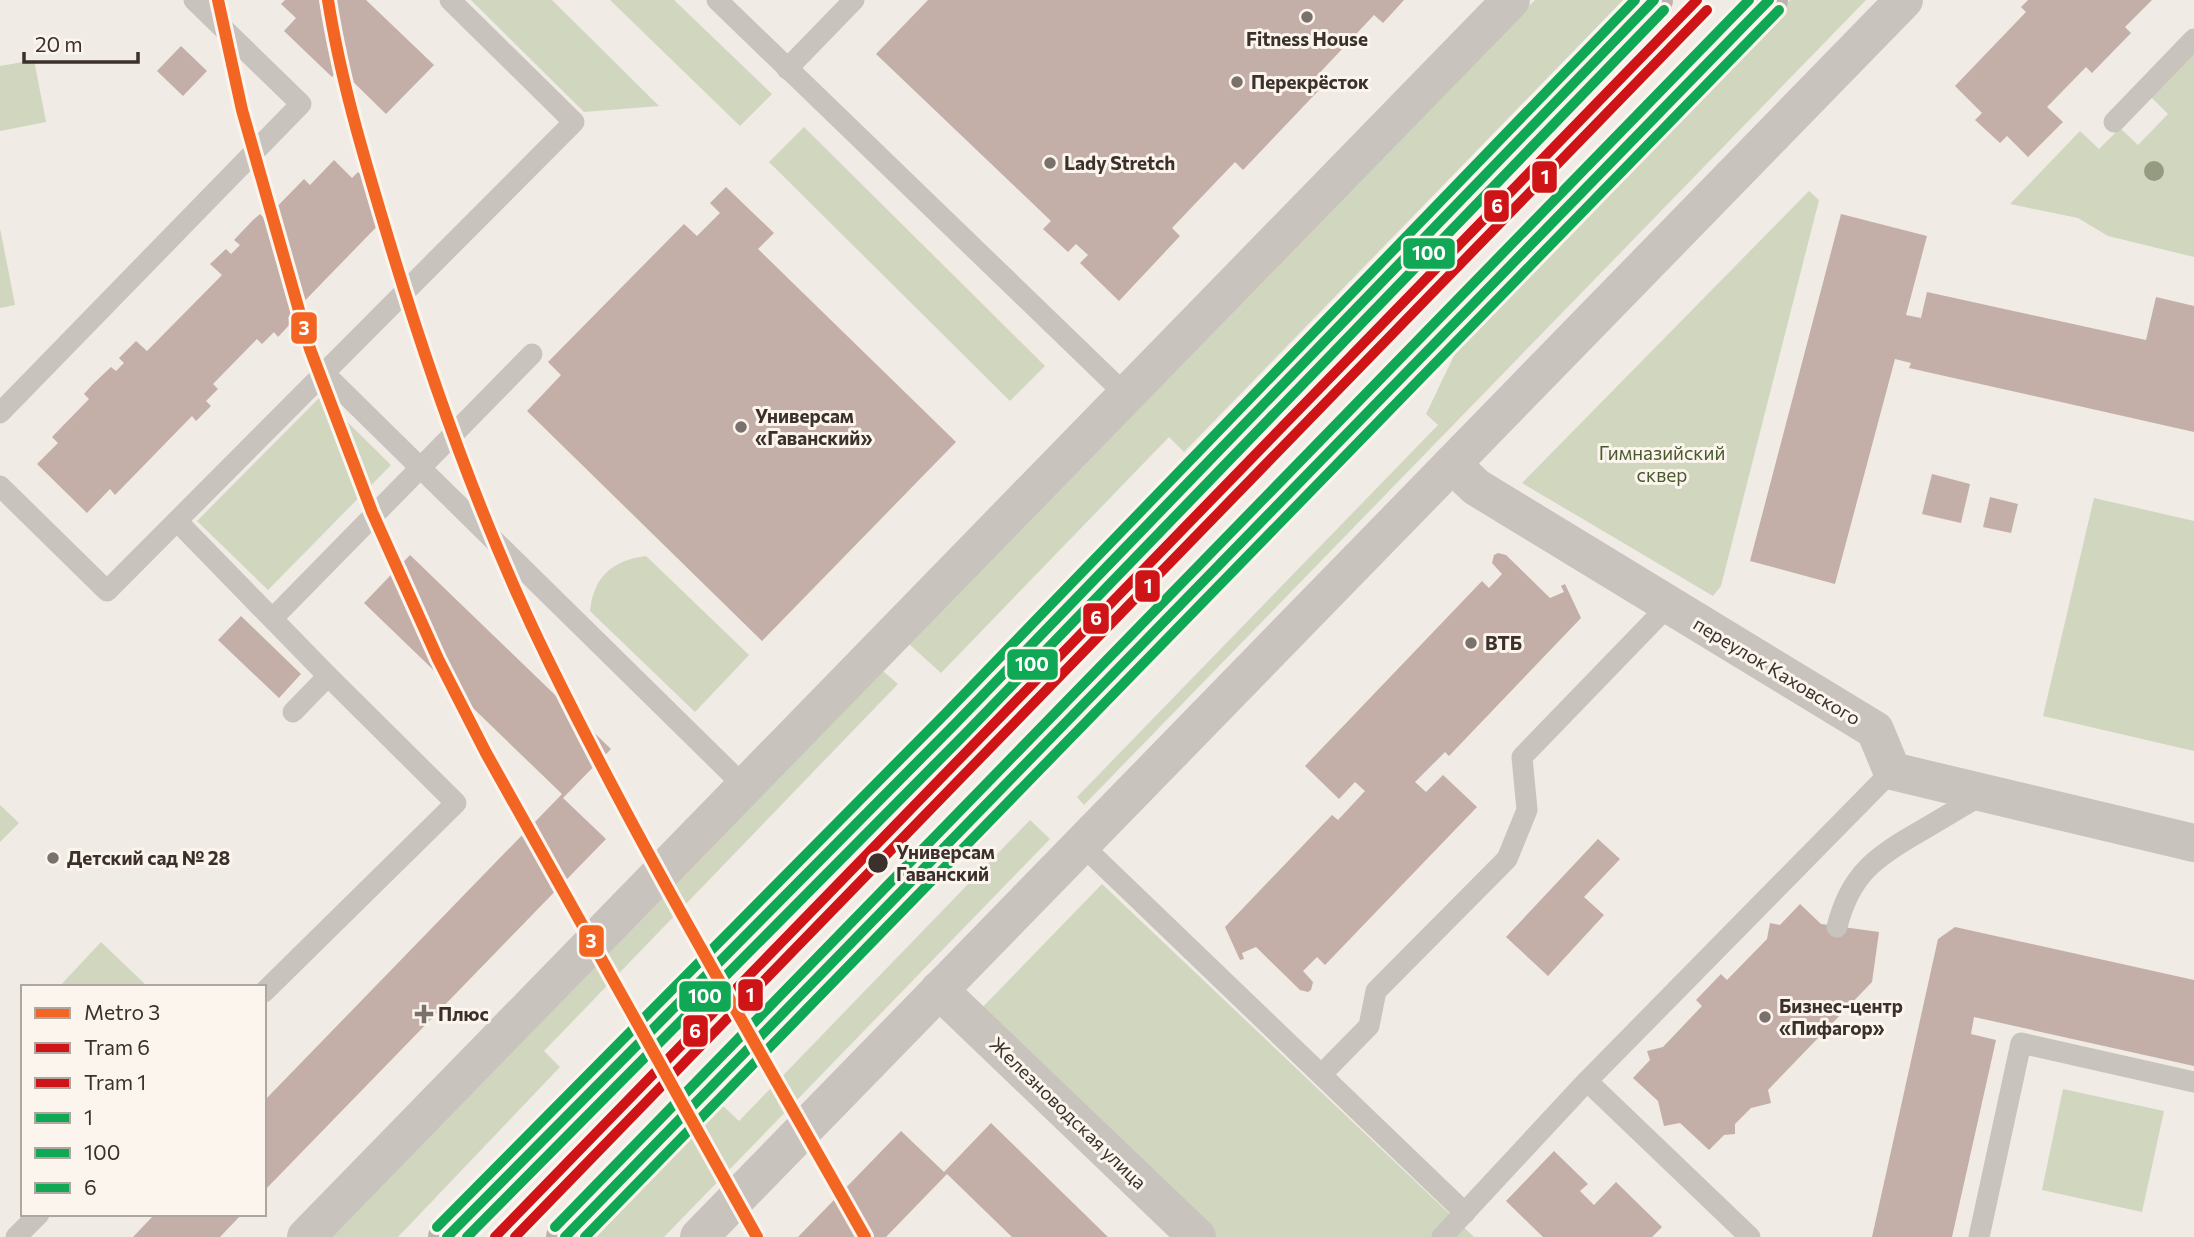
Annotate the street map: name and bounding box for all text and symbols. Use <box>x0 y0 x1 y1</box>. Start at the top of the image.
marker: Fitness House <box>1299 9 1315 25</box>
scale bar <box>24 21 138 65</box>
place label: Fitness House <box>1246 27 1368 50</box>
text: 20 m <box>35 31 83 56</box>
place label: Перекрёсток <box>1251 70 1369 93</box>
marker: Перекрёсток <box>1229 74 1245 90</box>
place label: Lady Stretch <box>1064 151 1175 174</box>
marker: Lady Stretch <box>1042 155 1058 171</box>
line badge: 1 <box>1531 160 1558 194</box>
text: 1 <box>1541 165 1549 188</box>
line badge: 6 <box>1483 189 1510 223</box>
text: 6 <box>1491 194 1503 217</box>
line badge: 100 <box>1402 237 1456 270</box>
text: 100 <box>1412 241 1446 264</box>
line badge: 3 <box>290 311 318 345</box>
text: 3 <box>298 316 310 339</box>
place label: Универсам «Гаванский» <box>755 404 873 449</box>
marker: Универсам «Гаванский» <box>733 419 749 435</box>
park label: Гимназийский сквер <box>1599 441 1725 486</box>
line badge: 1 <box>1134 569 1161 603</box>
text: 1 <box>1144 574 1152 597</box>
line badge: 6 <box>1082 602 1110 635</box>
text: 6 <box>1090 606 1102 629</box>
street label: переулок Каховского <box>1690 612 1865 730</box>
place label: ВТБ <box>1485 631 1522 654</box>
marker: ВТБ <box>1463 635 1479 651</box>
line badge: 100 <box>1006 648 1059 681</box>
text: 100 <box>1015 652 1049 675</box>
place label: Универсам Гаванский <box>896 840 995 885</box>
place label: Детский сад № 28 <box>67 846 230 869</box>
marker: Детский сад № 28 <box>45 850 61 866</box>
marker: Универсам Гаванский <box>866 851 890 875</box>
line badge: 3 <box>578 924 605 958</box>
text: 3 <box>585 929 597 952</box>
line badge: 1 <box>737 978 764 1012</box>
line badge: 100 <box>678 980 732 1013</box>
text: 1 <box>746 983 754 1006</box>
text: 100 <box>688 984 722 1007</box>
legend <box>21 985 266 1216</box>
place label: Бизнес-центр «Пифагор» <box>1779 994 1903 1039</box>
text: Metro 3 <box>84 999 160 1024</box>
place label: Плюс <box>438 1002 489 1025</box>
marker: Плюс <box>416 1006 432 1022</box>
marker: Бизнес-центр «Пифагор» <box>1757 1009 1773 1025</box>
line badge: 6 <box>682 1014 709 1048</box>
text: 6 <box>689 1019 701 1042</box>
street label: Железноводская улица <box>985 1032 1151 1193</box>
text: Tram 6 <box>84 1034 150 1059</box>
text: Tram 1 <box>84 1069 146 1094</box>
text: 1 <box>84 1104 93 1129</box>
text: 100 <box>84 1139 120 1164</box>
text: 6 <box>84 1174 97 1199</box>

